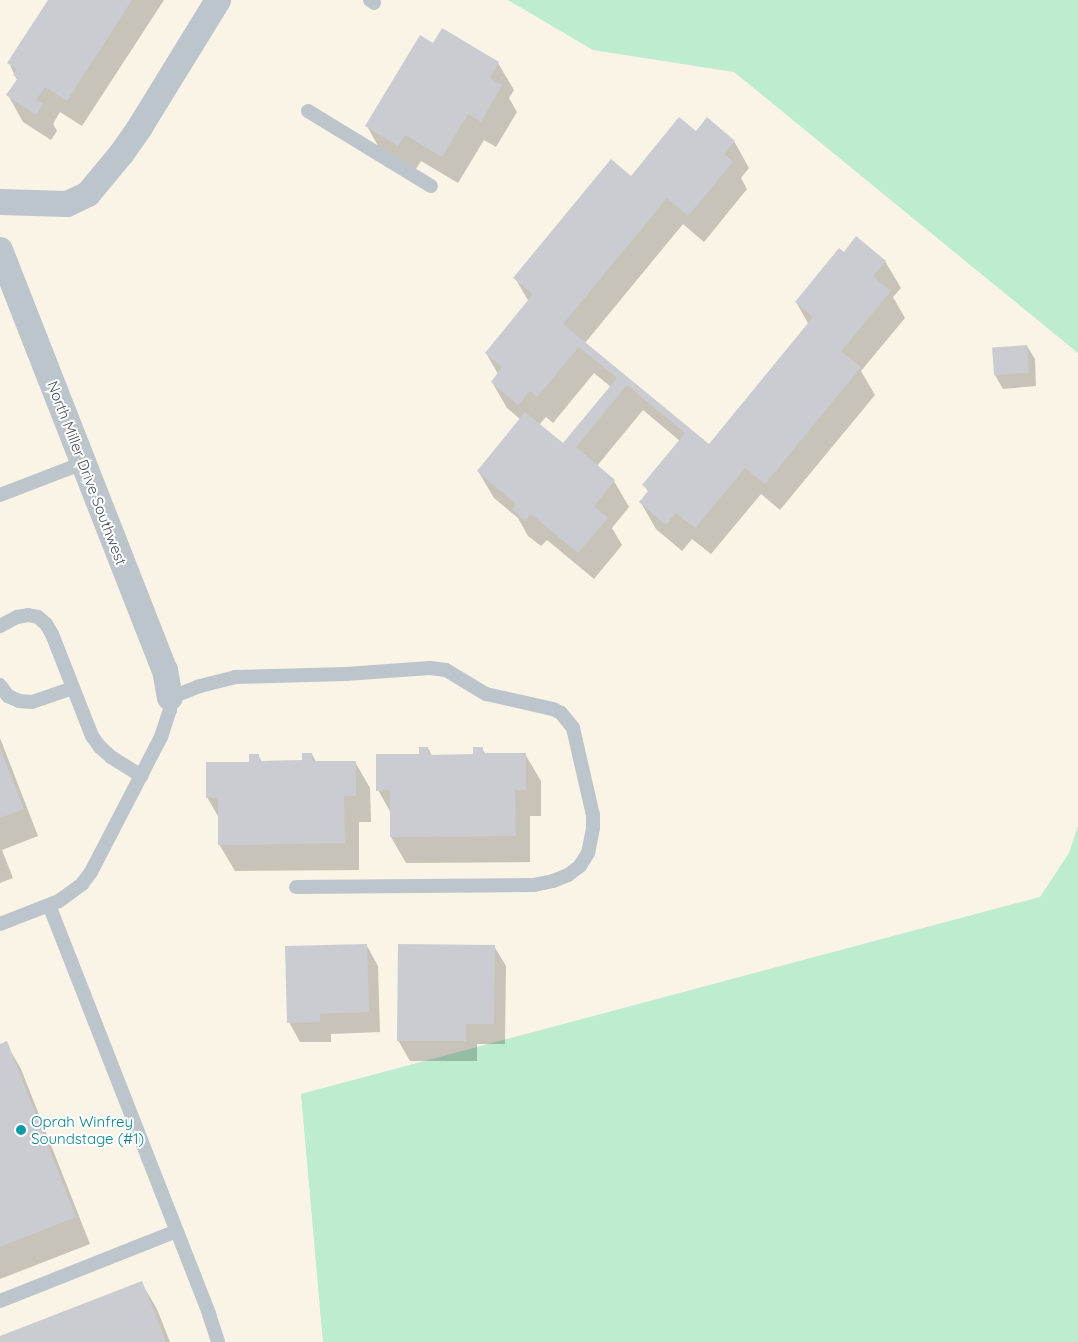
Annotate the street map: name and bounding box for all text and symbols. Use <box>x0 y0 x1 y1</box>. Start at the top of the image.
street label: North Miller Drive Southwest <box>44 378 130 568</box>
place label: Oprah Winfrey Soundstage (#1) <box>31 1112 144 1147</box>
marker: Oprah Winfrey Soundstage (#1) <box>15 1124 27 1136</box>

